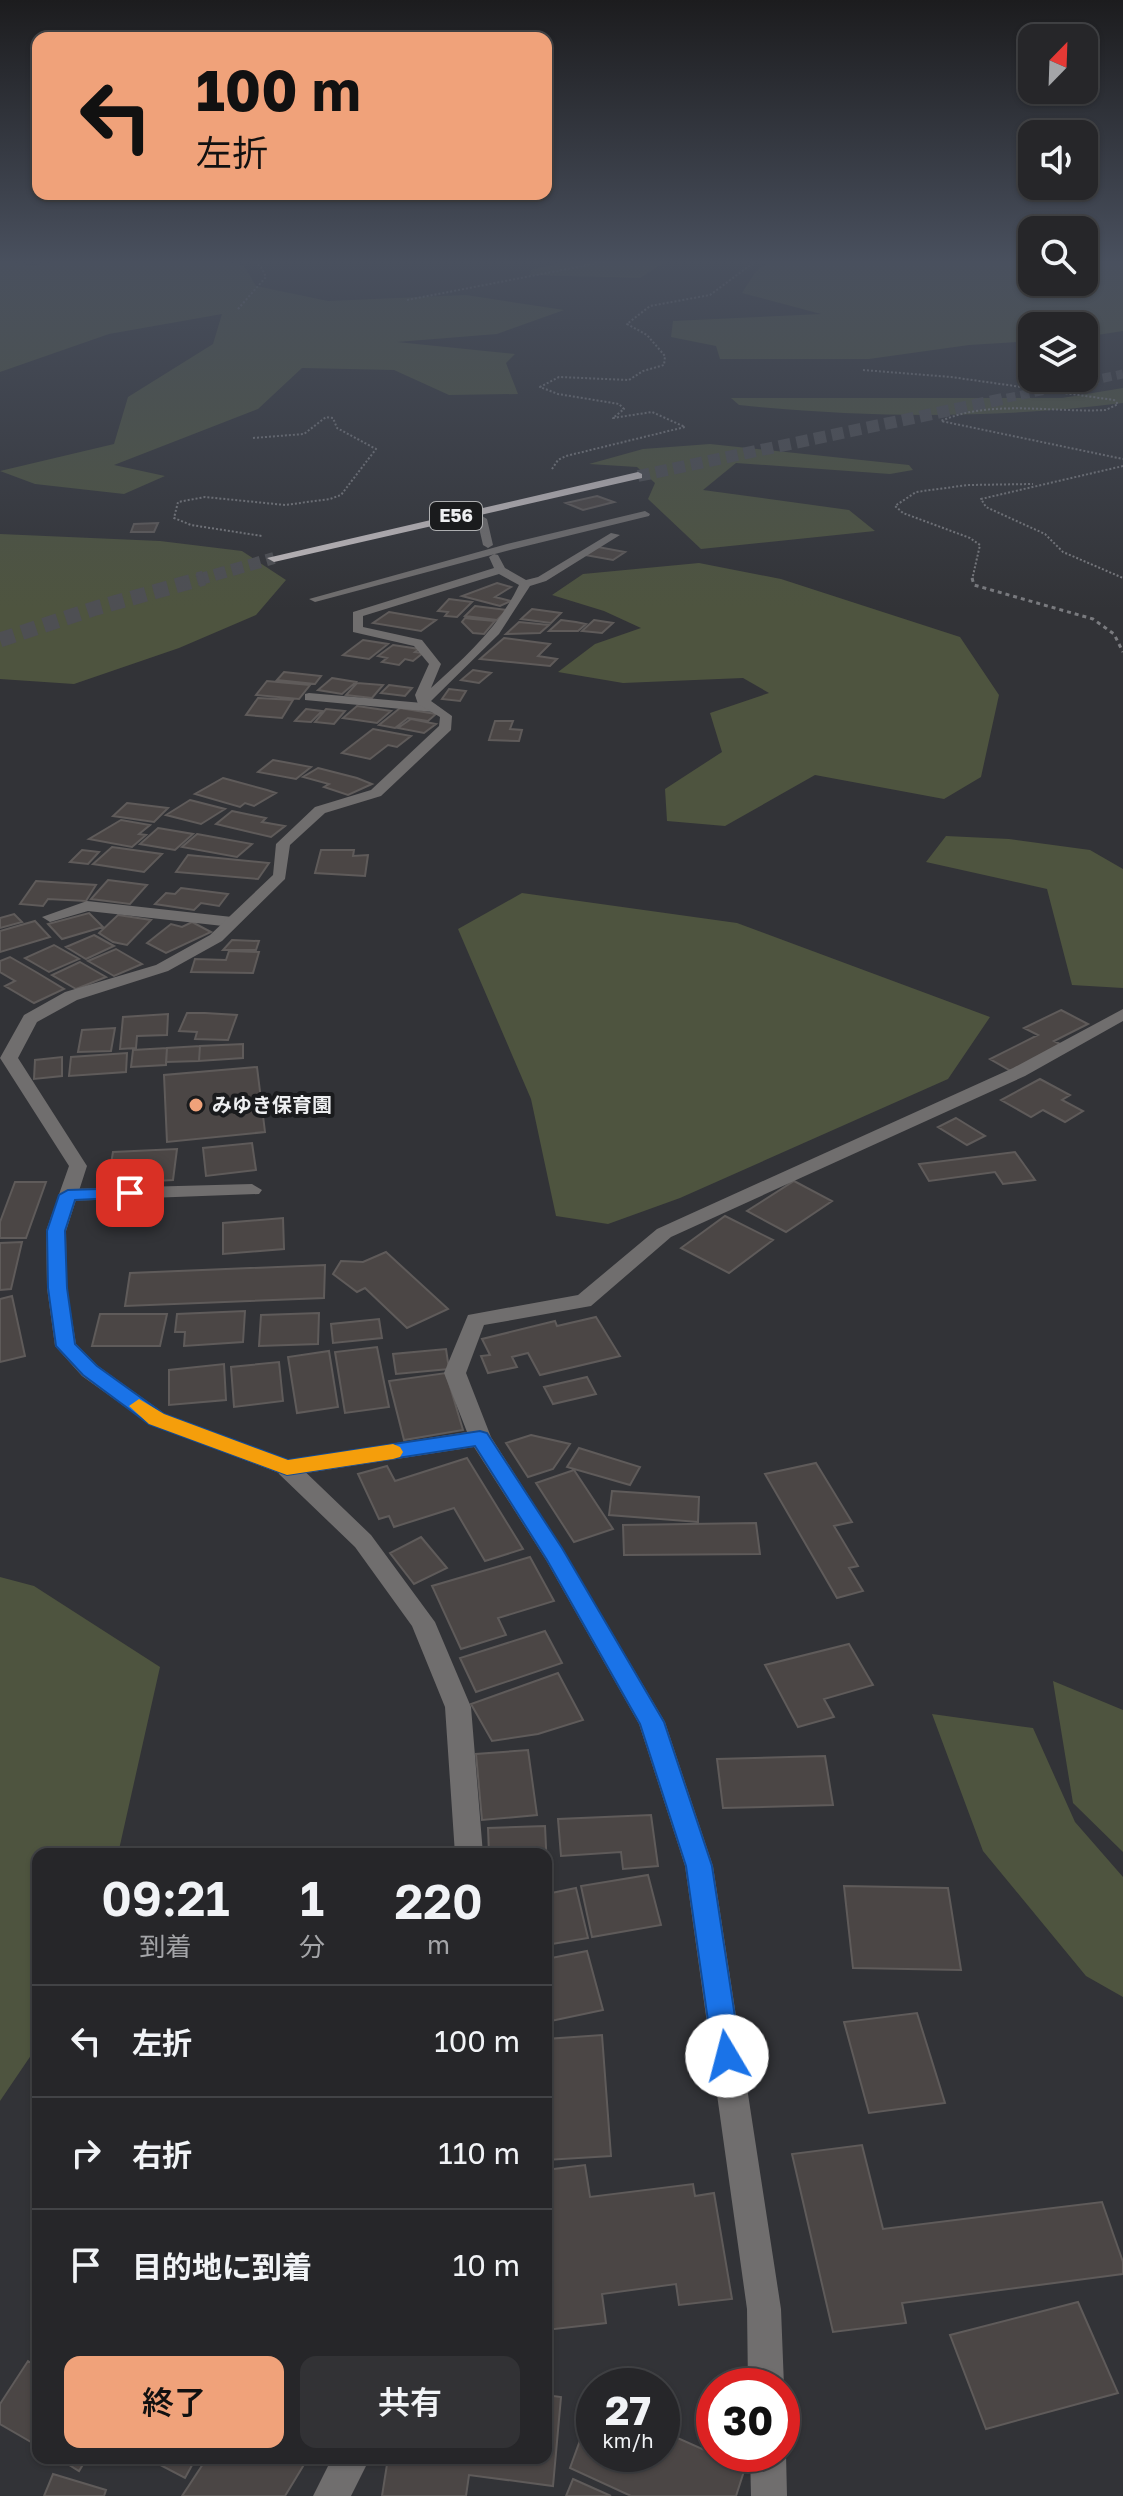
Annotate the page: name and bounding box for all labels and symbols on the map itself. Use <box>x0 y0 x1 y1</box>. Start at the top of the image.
north arrow <box>1018 24 1098 104</box>
road number: E56 <box>430 502 482 530</box>
place label: みゆき保育園 <box>212 1092 332 1116</box>
marker: みゆき保育園 <box>187 1096 205 1114</box>
pin <box>96 1159 164 1227</box>
position arrow <box>685 2014 769 2098</box>
speed limit sign: 30 <box>696 2368 800 2472</box>

